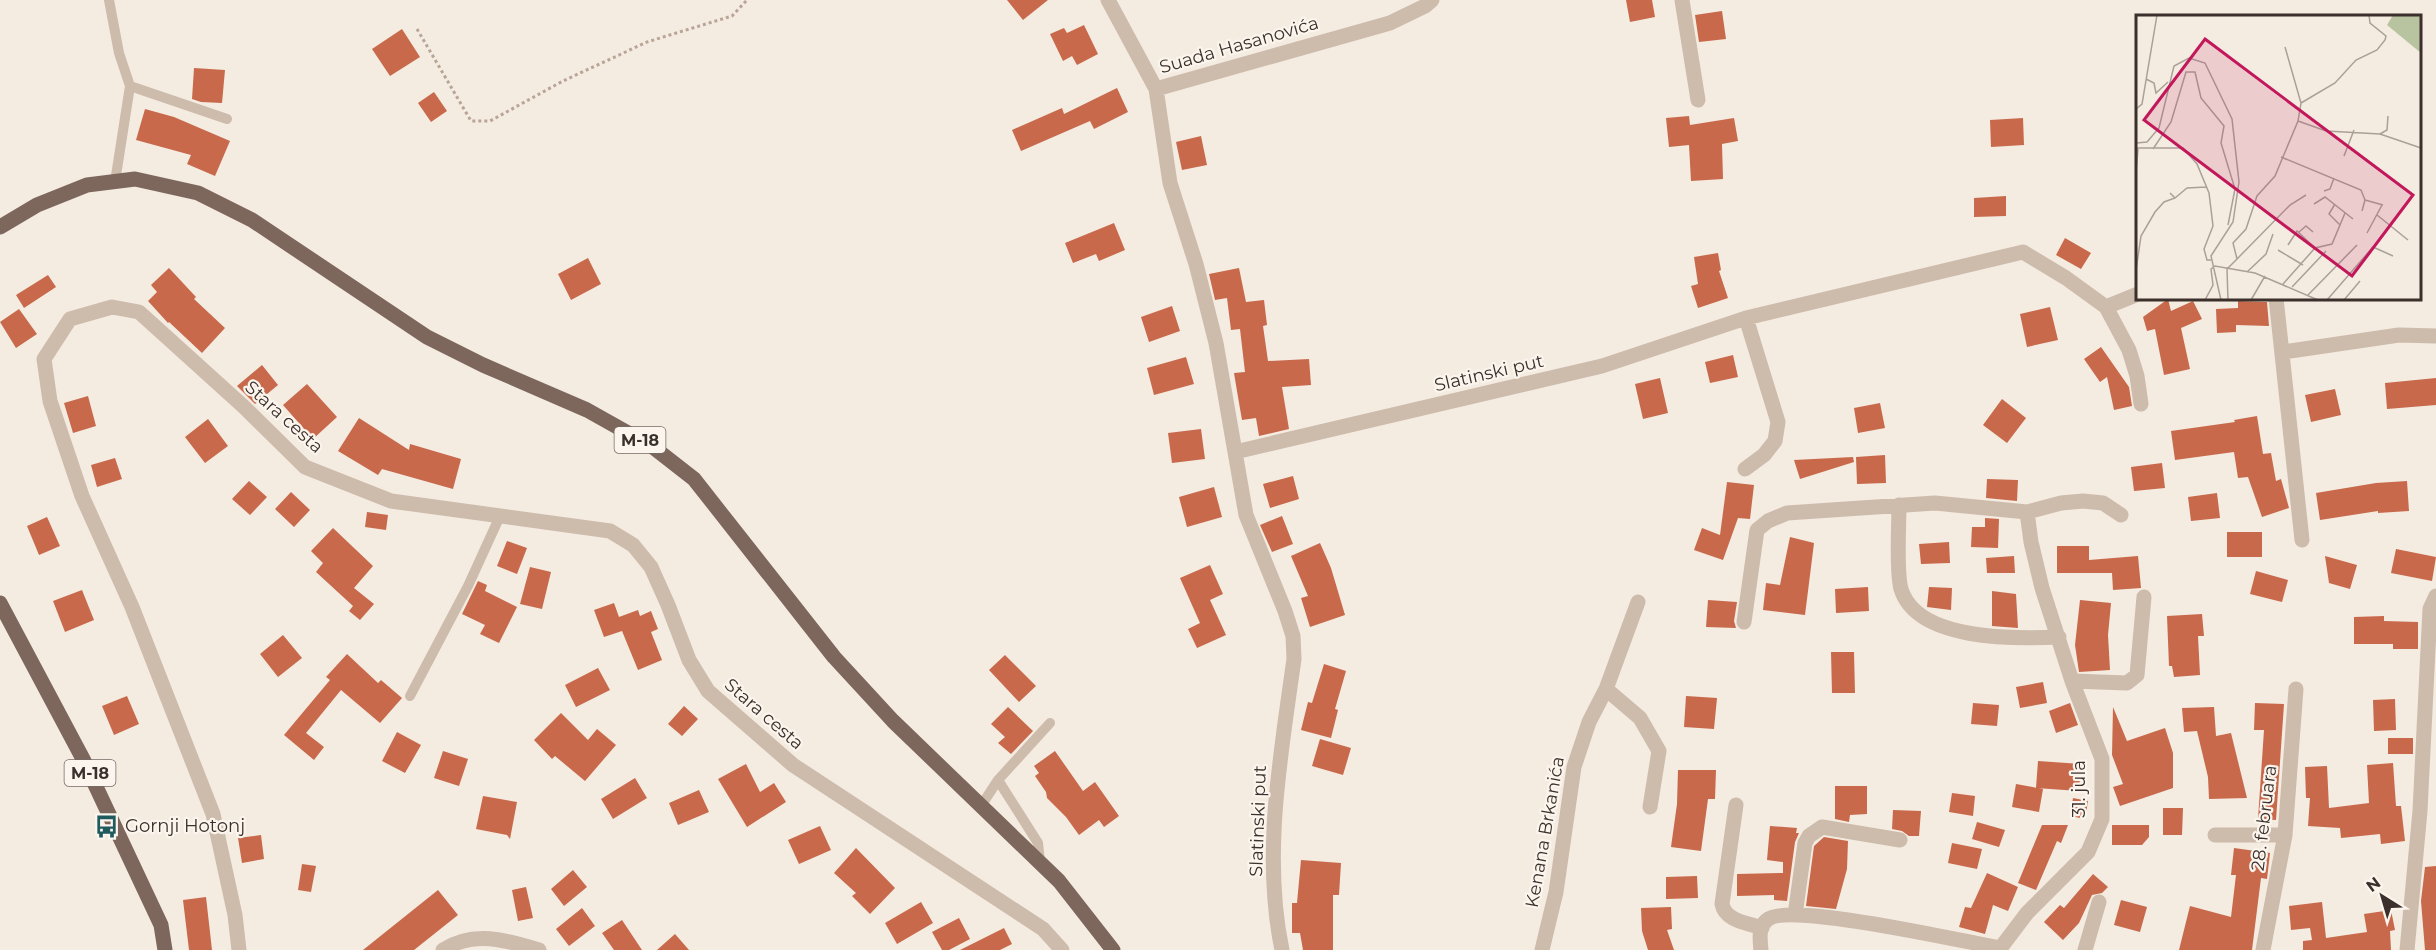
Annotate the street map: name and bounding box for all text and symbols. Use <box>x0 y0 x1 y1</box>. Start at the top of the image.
street label: Suada Hasanovića <box>1157 12 1321 78</box>
inset map <box>2136 15 2421 300</box>
street label: Slatinski put <box>1432 350 1546 396</box>
street label: Stara cesta <box>240 376 328 458</box>
road number: M-18 <box>614 427 666 453</box>
street label: Stara cesta <box>720 674 808 754</box>
street label: Kenana Brkanića <box>1521 755 1569 909</box>
road number: M-18 <box>64 760 116 786</box>
street label: 31. jula <box>2068 760 2090 818</box>
street label: 28. februara <box>2247 764 2281 872</box>
street label: Slatinski put <box>1245 765 1271 877</box>
bus stop icon: Gornji Hotonj <box>94 813 120 839</box>
place label: Gornji Hotonj <box>125 815 245 837</box>
north arrow <box>2352 866 2412 926</box>
text: N <box>2362 873 2384 896</box>

